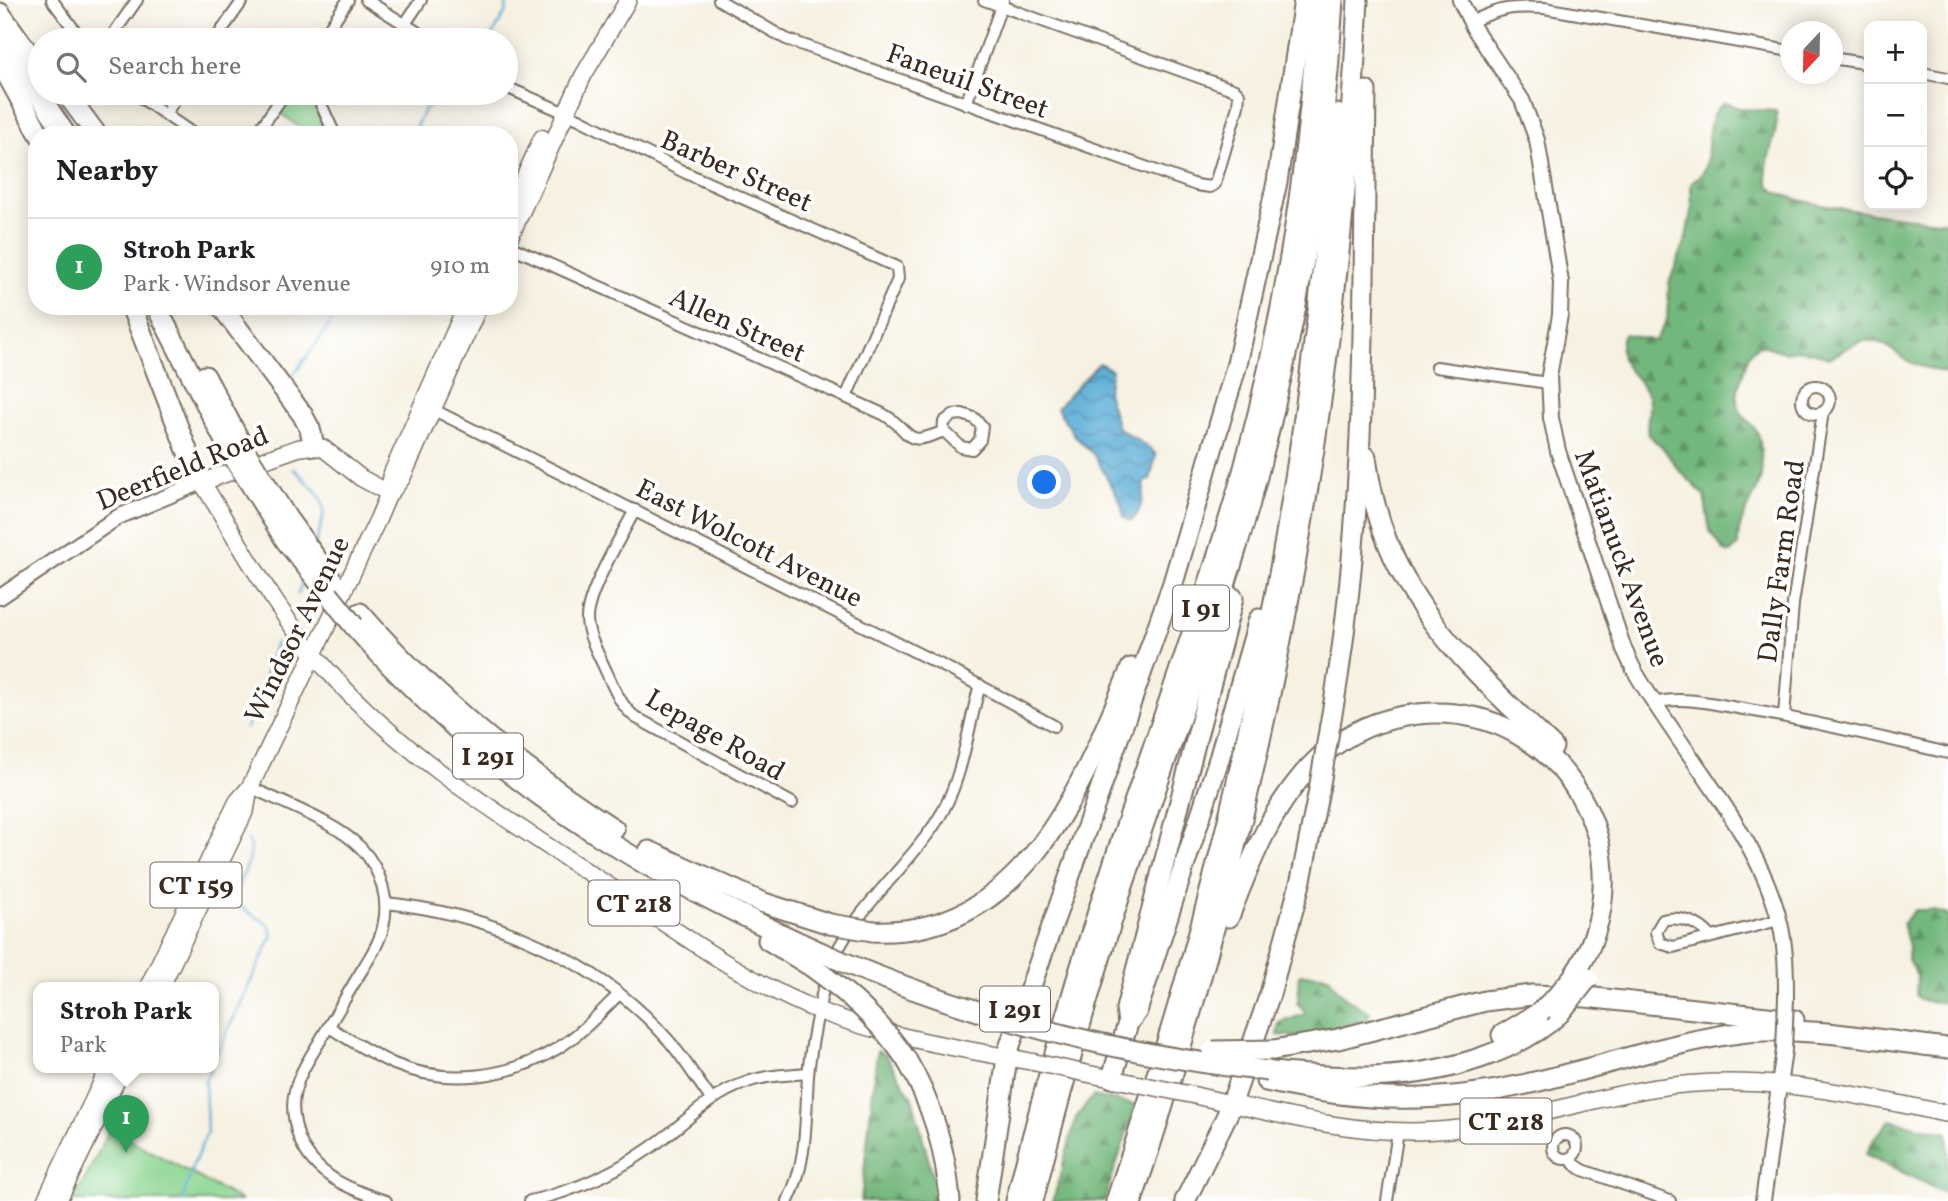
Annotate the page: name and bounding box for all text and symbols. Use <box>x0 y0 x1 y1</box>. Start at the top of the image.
north arrow <box>1780 21 1843 84</box>
map controls <box>1864 21 1927 210</box>
button: + <box>1864 21 1927 84</box>
search box <box>28 28 518 105</box>
street label: Faneuil Street <box>881 35 1054 130</box>
icon: search <box>52 48 90 86</box>
text: Search here <box>108 49 241 85</box>
button: − <box>1864 84 1927 147</box>
street label: Barber Street <box>654 121 818 223</box>
button: locate <box>1864 147 1927 210</box>
text: Nearby <box>56 151 158 193</box>
text: Stroh Park <box>123 233 255 269</box>
text: 1 <box>74 251 84 283</box>
text: 910 m <box>430 251 490 283</box>
text: Park · Windsor Avenue <box>123 269 351 301</box>
street label: Allen Street <box>663 279 811 374</box>
street label: Deerfield Road <box>91 417 275 522</box>
street label: Matianuck Avenue <box>1563 445 1678 673</box>
street label: Dally Farm Road <box>1749 457 1816 665</box>
your location <box>1027 465 1061 499</box>
street label: East Wolcott Avenue <box>629 470 869 618</box>
street label: Windsor Avenue <box>236 530 360 730</box>
road number: I 91 <box>1173 586 1229 630</box>
street label: Lepage Road <box>638 680 792 792</box>
road number: I 291 <box>453 734 523 778</box>
road number: CT 159 <box>150 862 242 908</box>
road number: CT 218 <box>588 880 680 926</box>
popup <box>33 982 219 1073</box>
road number: I 291 <box>980 986 1050 1032</box>
text: Stroh Park <box>60 994 192 1030</box>
text: Park <box>60 1030 107 1062</box>
pin: 1 <box>103 1095 149 1153</box>
road number: CT 218 <box>1460 1098 1552 1144</box>

